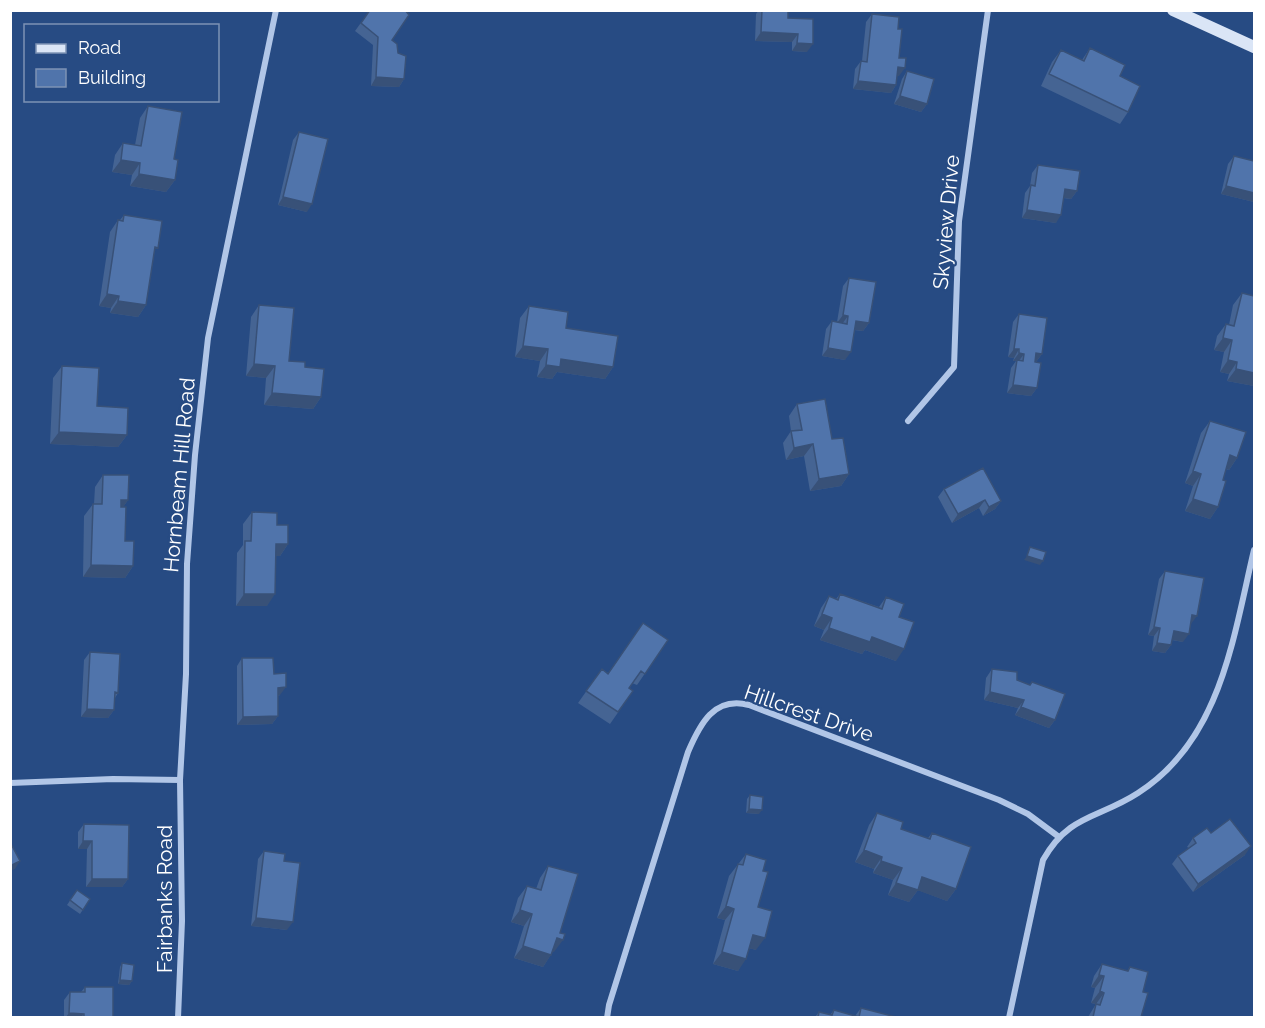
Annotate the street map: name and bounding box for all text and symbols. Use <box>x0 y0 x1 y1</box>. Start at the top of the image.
legend <box>24 24 219 102</box>
text: Road <box>78 37 121 58</box>
text: Building <box>78 67 146 88</box>
street label: Skyview Drive <box>928 154 964 290</box>
street label: Hornbeam Hill Road <box>158 377 200 573</box>
street label: Hillcrest Drive <box>741 679 877 747</box>
street label: Fairbanks Road <box>152 825 177 973</box>

